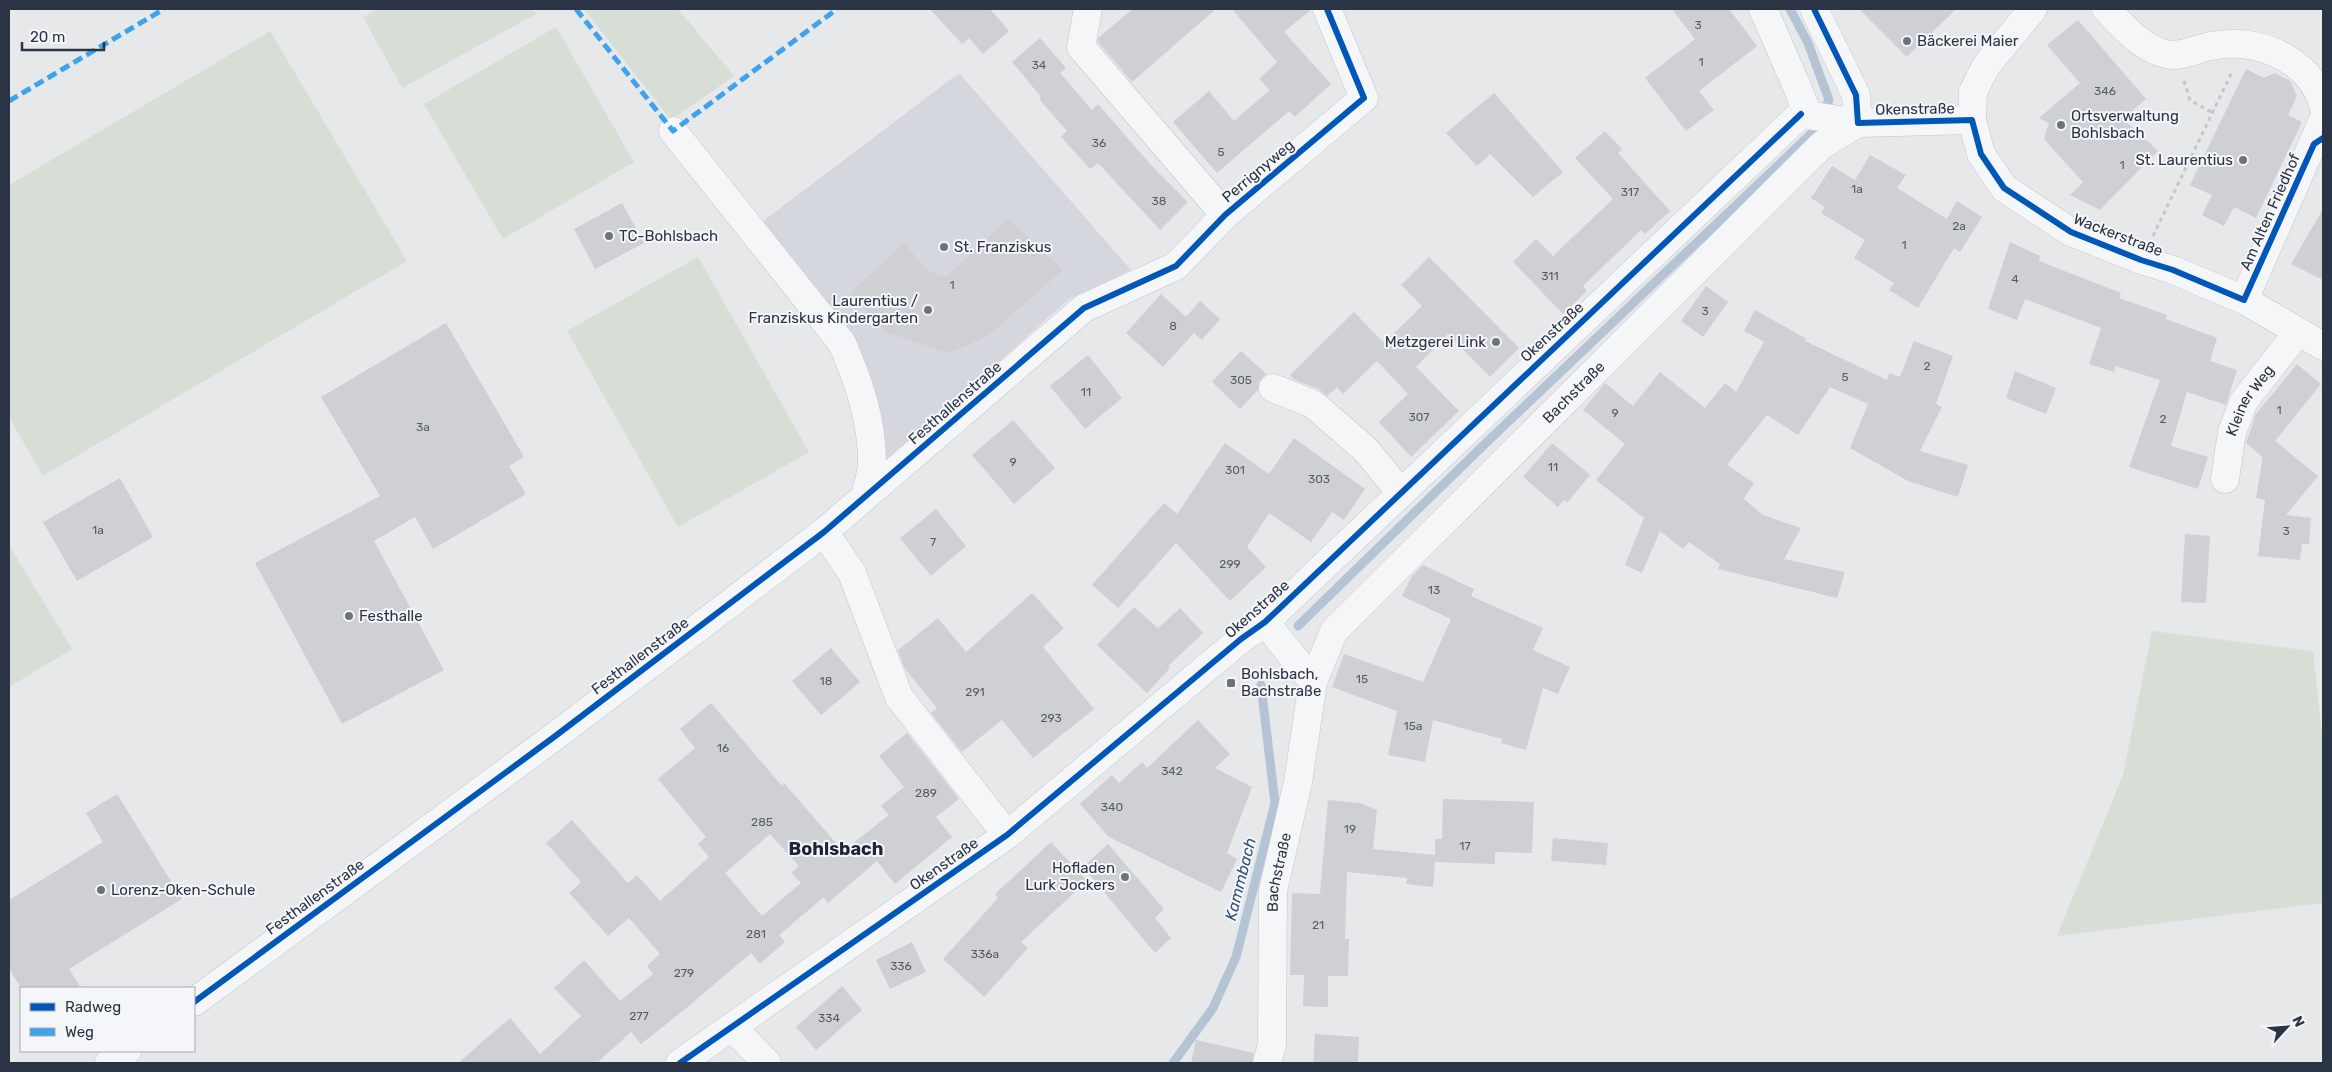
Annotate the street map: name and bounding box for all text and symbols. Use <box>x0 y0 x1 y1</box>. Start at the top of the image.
house number: 3 <box>1694 18 1702 32</box>
scale bar <box>22 20 105 52</box>
text: 20 m <box>30 28 65 46</box>
place label: Bäckerei Maier <box>1917 32 2019 50</box>
marker: Bäckerei Maier <box>1901 35 1913 47</box>
house number: 1 <box>1698 55 1704 69</box>
house number: 34 <box>1032 58 1047 72</box>
house number: 346 <box>2094 84 2116 98</box>
street label: Okenstraße <box>1875 99 1955 119</box>
place label: Ortsverwaltung Bohlsbach <box>2071 107 2179 142</box>
marker: Ortsverwaltung Bohlsbach <box>2055 119 2067 131</box>
house number: 36 <box>1092 136 1106 150</box>
street label: Perrignyweg <box>1218 136 1298 206</box>
house number: 5 <box>1217 145 1225 159</box>
place label: St. Laurentius <box>2135 151 2233 169</box>
street label: Am Alten Friedhof <box>2236 151 2304 273</box>
marker: St. Laurentius <box>2237 154 2249 166</box>
house number: 1 <box>2119 158 2125 172</box>
house number: 1a <box>1851 182 1863 196</box>
house number: 317 <box>1621 185 1639 199</box>
house number: 38 <box>1152 194 1166 208</box>
street label: Wackerstraße <box>2071 210 2165 260</box>
house number: 2a <box>1952 219 1966 233</box>
place label: TC-Bohlsbach <box>619 227 718 245</box>
marker: TC-Bohlsbach <box>603 230 615 242</box>
place label: St. Franziskus <box>954 238 1052 256</box>
house number: 1 <box>1901 238 1907 252</box>
marker: St. Franziskus <box>938 241 950 253</box>
house number: 311 <box>1541 269 1559 283</box>
house number: 4 <box>2011 272 2019 286</box>
house number: 1 <box>949 278 955 292</box>
place label: Laurentius / Franziskus Kindergarten <box>749 292 918 327</box>
street label: Okenstraße <box>1517 298 1587 366</box>
marker: Laurentius / Franziskus Kindergarten <box>922 304 934 316</box>
house number: 3 <box>1701 304 1709 318</box>
house number: 8 <box>1169 319 1177 333</box>
place label: Metzgerei Link <box>1385 333 1486 351</box>
marker: Metzgerei Link <box>1490 336 1502 348</box>
street label: Festhallenstraße <box>905 358 1005 448</box>
street label: Bachstraße <box>1539 358 1608 427</box>
house number: 2 <box>1923 359 1931 373</box>
street label: Kleiner Weg <box>2222 361 2278 439</box>
house number: 5 <box>1841 370 1849 384</box>
house number: 305 <box>1230 373 1252 387</box>
house number: 11 <box>1081 385 1091 399</box>
house number: 1 <box>2276 403 2282 417</box>
house number: 9 <box>1611 406 1619 420</box>
house number: 307 <box>1409 410 1430 424</box>
house number: 2 <box>2159 412 2167 426</box>
house number: 3a <box>416 420 430 434</box>
house number: 9 <box>1009 455 1017 469</box>
house number: 11 <box>1548 460 1558 474</box>
house number: 301 <box>1225 463 1245 477</box>
house number: 303 <box>1308 472 1330 486</box>
house number: 1a <box>92 523 104 537</box>
house number: 3 <box>2282 524 2290 538</box>
house number: 7 <box>930 535 936 549</box>
house number: 299 <box>1219 557 1241 571</box>
street label: Okenstraße <box>1221 576 1293 642</box>
house number: 13 <box>1428 583 1440 597</box>
place label: Festhalle <box>359 607 423 625</box>
marker: Festhalle <box>343 610 355 622</box>
street label: Festhallenstraße <box>588 614 692 698</box>
place label: Bohlsbach, Bachstraße <box>1241 665 1321 700</box>
house number: 15 <box>1356 672 1368 686</box>
house number: 18 <box>820 674 832 688</box>
marker: Bohlsbach, Bachstraße <box>1225 677 1237 689</box>
house number: 291 <box>965 685 985 699</box>
house number: 293 <box>1040 711 1062 725</box>
house number: 15a <box>1404 719 1422 733</box>
house number: 16 <box>717 741 729 755</box>
house number: 342 <box>1161 764 1183 778</box>
house number: 289 <box>915 786 937 800</box>
house number: 340 <box>1101 800 1123 814</box>
house number: 285 <box>751 815 773 829</box>
house number: 19 <box>1344 822 1356 836</box>
street label: Bachstraße <box>1264 831 1295 912</box>
street label: Okenstraße <box>906 834 982 894</box>
water label: Kammbach <box>1221 836 1260 923</box>
district label: Bohlsbach <box>789 838 883 860</box>
house number: 17 <box>1459 839 1471 853</box>
street label: Festhallenstraße <box>262 855 368 939</box>
place label: Hofladen Lurk Jockers <box>1025 859 1115 894</box>
marker: Hofladen Lurk Jockers <box>1119 871 1131 883</box>
place label: Lorenz-Oken-Schule <box>111 881 255 899</box>
marker: Lorenz-Oken-Schule <box>95 884 107 896</box>
house number: 21 <box>1312 918 1324 932</box>
house number: 281 <box>746 927 766 941</box>
house number: 336a <box>971 947 999 961</box>
house number: 336 <box>890 959 912 973</box>
house number: 279 <box>674 966 694 980</box>
legend <box>20 987 195 1052</box>
text: Radweg <box>65 998 121 1016</box>
north arrow <box>2262 1002 2312 1052</box>
house number: 277 <box>629 1009 649 1023</box>
house number: 334 <box>818 1011 840 1025</box>
text: N <box>2288 1013 2308 1030</box>
text: Weg <box>65 1023 94 1041</box>

